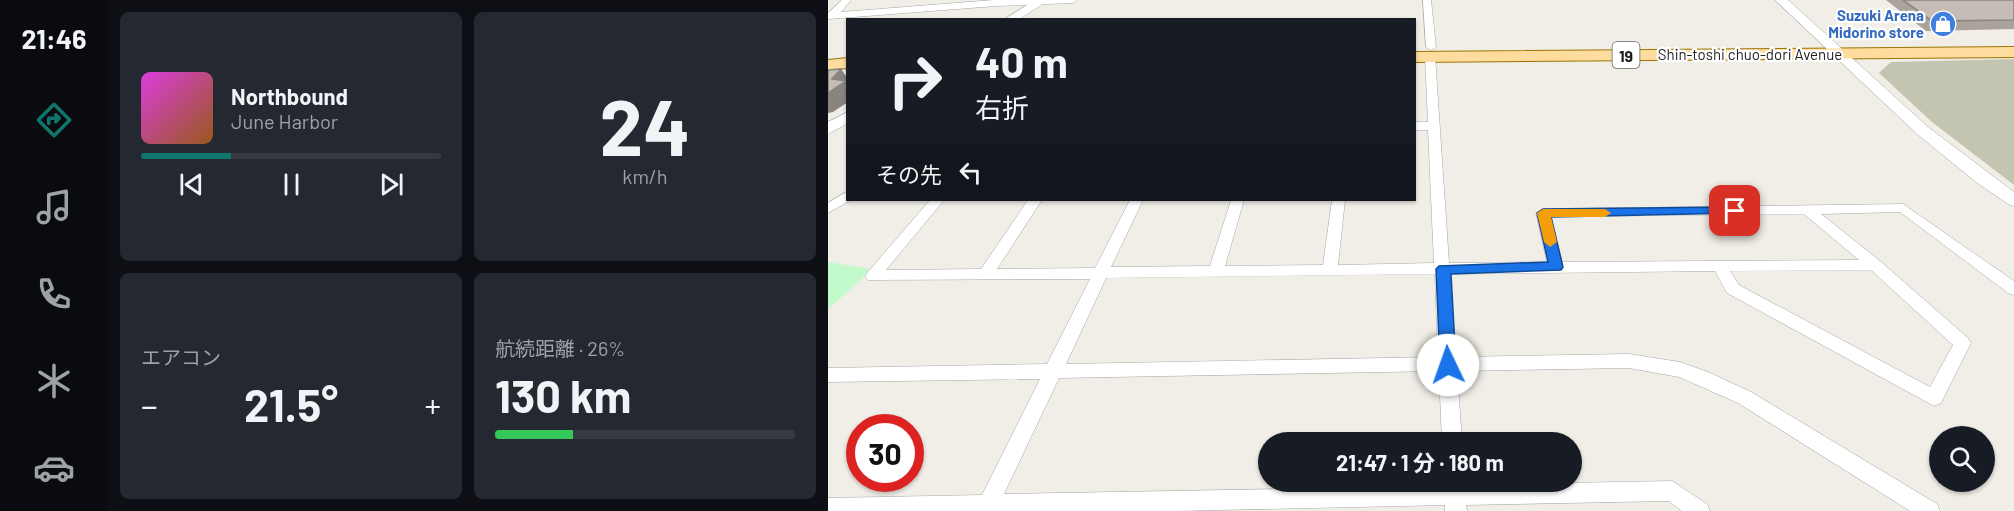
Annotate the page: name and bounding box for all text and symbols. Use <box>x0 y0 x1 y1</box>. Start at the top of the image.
place label: Suzuki Arena Midorino store <box>1828 6 1924 41</box>
shop icon: Suzuki Arena Midorino store <box>1928 9 1958 39</box>
text: 21:46 <box>21 22 87 54</box>
text: 40 m <box>975 36 1068 86</box>
icon: right <box>876 42 954 120</box>
road number: 19 <box>1612 42 1640 68</box>
street label: Shin-toshi chuo-dori Avenue <box>1658 45 1842 63</box>
text: 24 <box>600 78 690 172</box>
text: Northbound <box>231 83 348 109</box>
text: 右折 <box>975 91 1029 123</box>
icon: directions <box>33 99 75 141</box>
text: June Harbor <box>231 109 338 133</box>
icon: left <box>954 156 987 189</box>
text: その先 <box>876 161 942 187</box>
text: km/h <box>622 164 668 188</box>
icon: previous <box>175 168 208 201</box>
icon: pause <box>275 168 308 201</box>
icon: next <box>375 168 408 201</box>
pin <box>1709 185 1760 236</box>
icon: music <box>33 186 75 228</box>
icon: arrive <box>1718 194 1751 227</box>
icon: phone <box>33 273 75 315</box>
position arrow <box>1416 333 1480 397</box>
text: 航続距離 · 26% <box>495 336 625 360</box>
text: エアコン <box>141 345 221 369</box>
icon: climate <box>33 360 75 402</box>
text: 130 km <box>495 368 631 422</box>
text: 21.5° <box>244 377 338 431</box>
text: − <box>141 385 158 425</box>
text: + <box>425 385 441 425</box>
speed limit sign: 30 <box>846 414 924 492</box>
map controls <box>1929 426 1995 492</box>
button: search <box>1929 426 1995 492</box>
icon: car <box>33 447 75 489</box>
text: 21:47 · 1 分 · 180 m <box>1336 449 1504 475</box>

